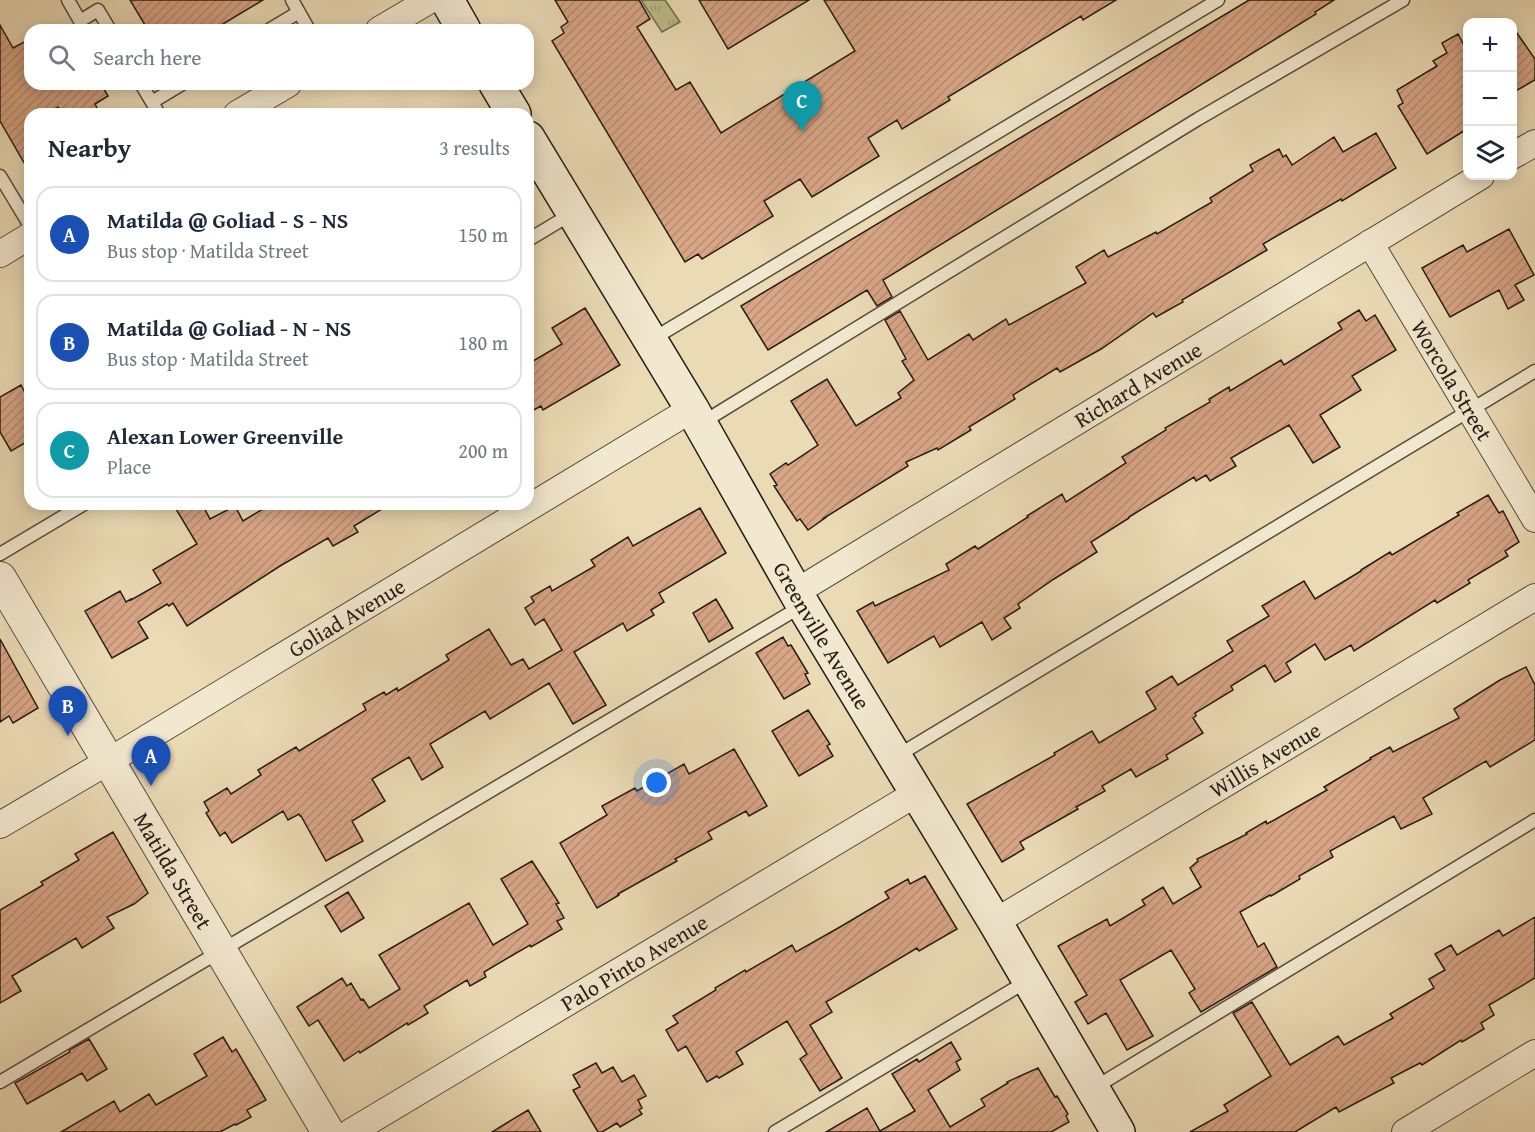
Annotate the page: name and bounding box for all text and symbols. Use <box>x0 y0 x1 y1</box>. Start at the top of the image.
map controls <box>1463 18 1517 180</box>
button: + <box>1463 18 1517 72</box>
search box <box>24 24 534 90</box>
icon: search <box>45 41 78 74</box>
text: Search here <box>93 41 202 73</box>
button: − <box>1463 72 1517 126</box>
pin: C <box>782 82 822 131</box>
button: layers <box>1463 126 1517 180</box>
text: Nearby <box>48 128 131 167</box>
text: 3 results <box>439 133 510 162</box>
text: Matilda @ Goliad - S - NS <box>107 204 348 236</box>
text: A <box>63 220 76 249</box>
text: 150 m <box>458 220 508 249</box>
text: Bus stop · Matilda Street <box>107 236 309 265</box>
text: Matilda @ Goliad - N - NS <box>107 312 351 344</box>
street label: Worcola Street <box>1403 314 1501 447</box>
text: B <box>63 328 76 357</box>
text: 180 m <box>458 328 508 357</box>
street label: Richard Avenue <box>1068 333 1208 435</box>
text: Bus stop · Matilda Street <box>107 344 309 373</box>
text: Alexan Lower Greenville <box>107 420 343 452</box>
text: C <box>64 436 75 465</box>
text: 200 m <box>458 436 508 465</box>
text: Place <box>107 452 151 481</box>
street label: Greenville Avenue <box>766 556 879 716</box>
street label: Goliad Avenue <box>282 570 411 665</box>
pin: B <box>48 686 88 736</box>
street label: Willis Avenue <box>1203 714 1327 805</box>
pin: A <box>132 736 170 786</box>
your location <box>642 768 671 797</box>
street label: Matilda Street <box>126 806 221 935</box>
street label: Palo Pinto Avenue <box>555 906 714 1019</box>

